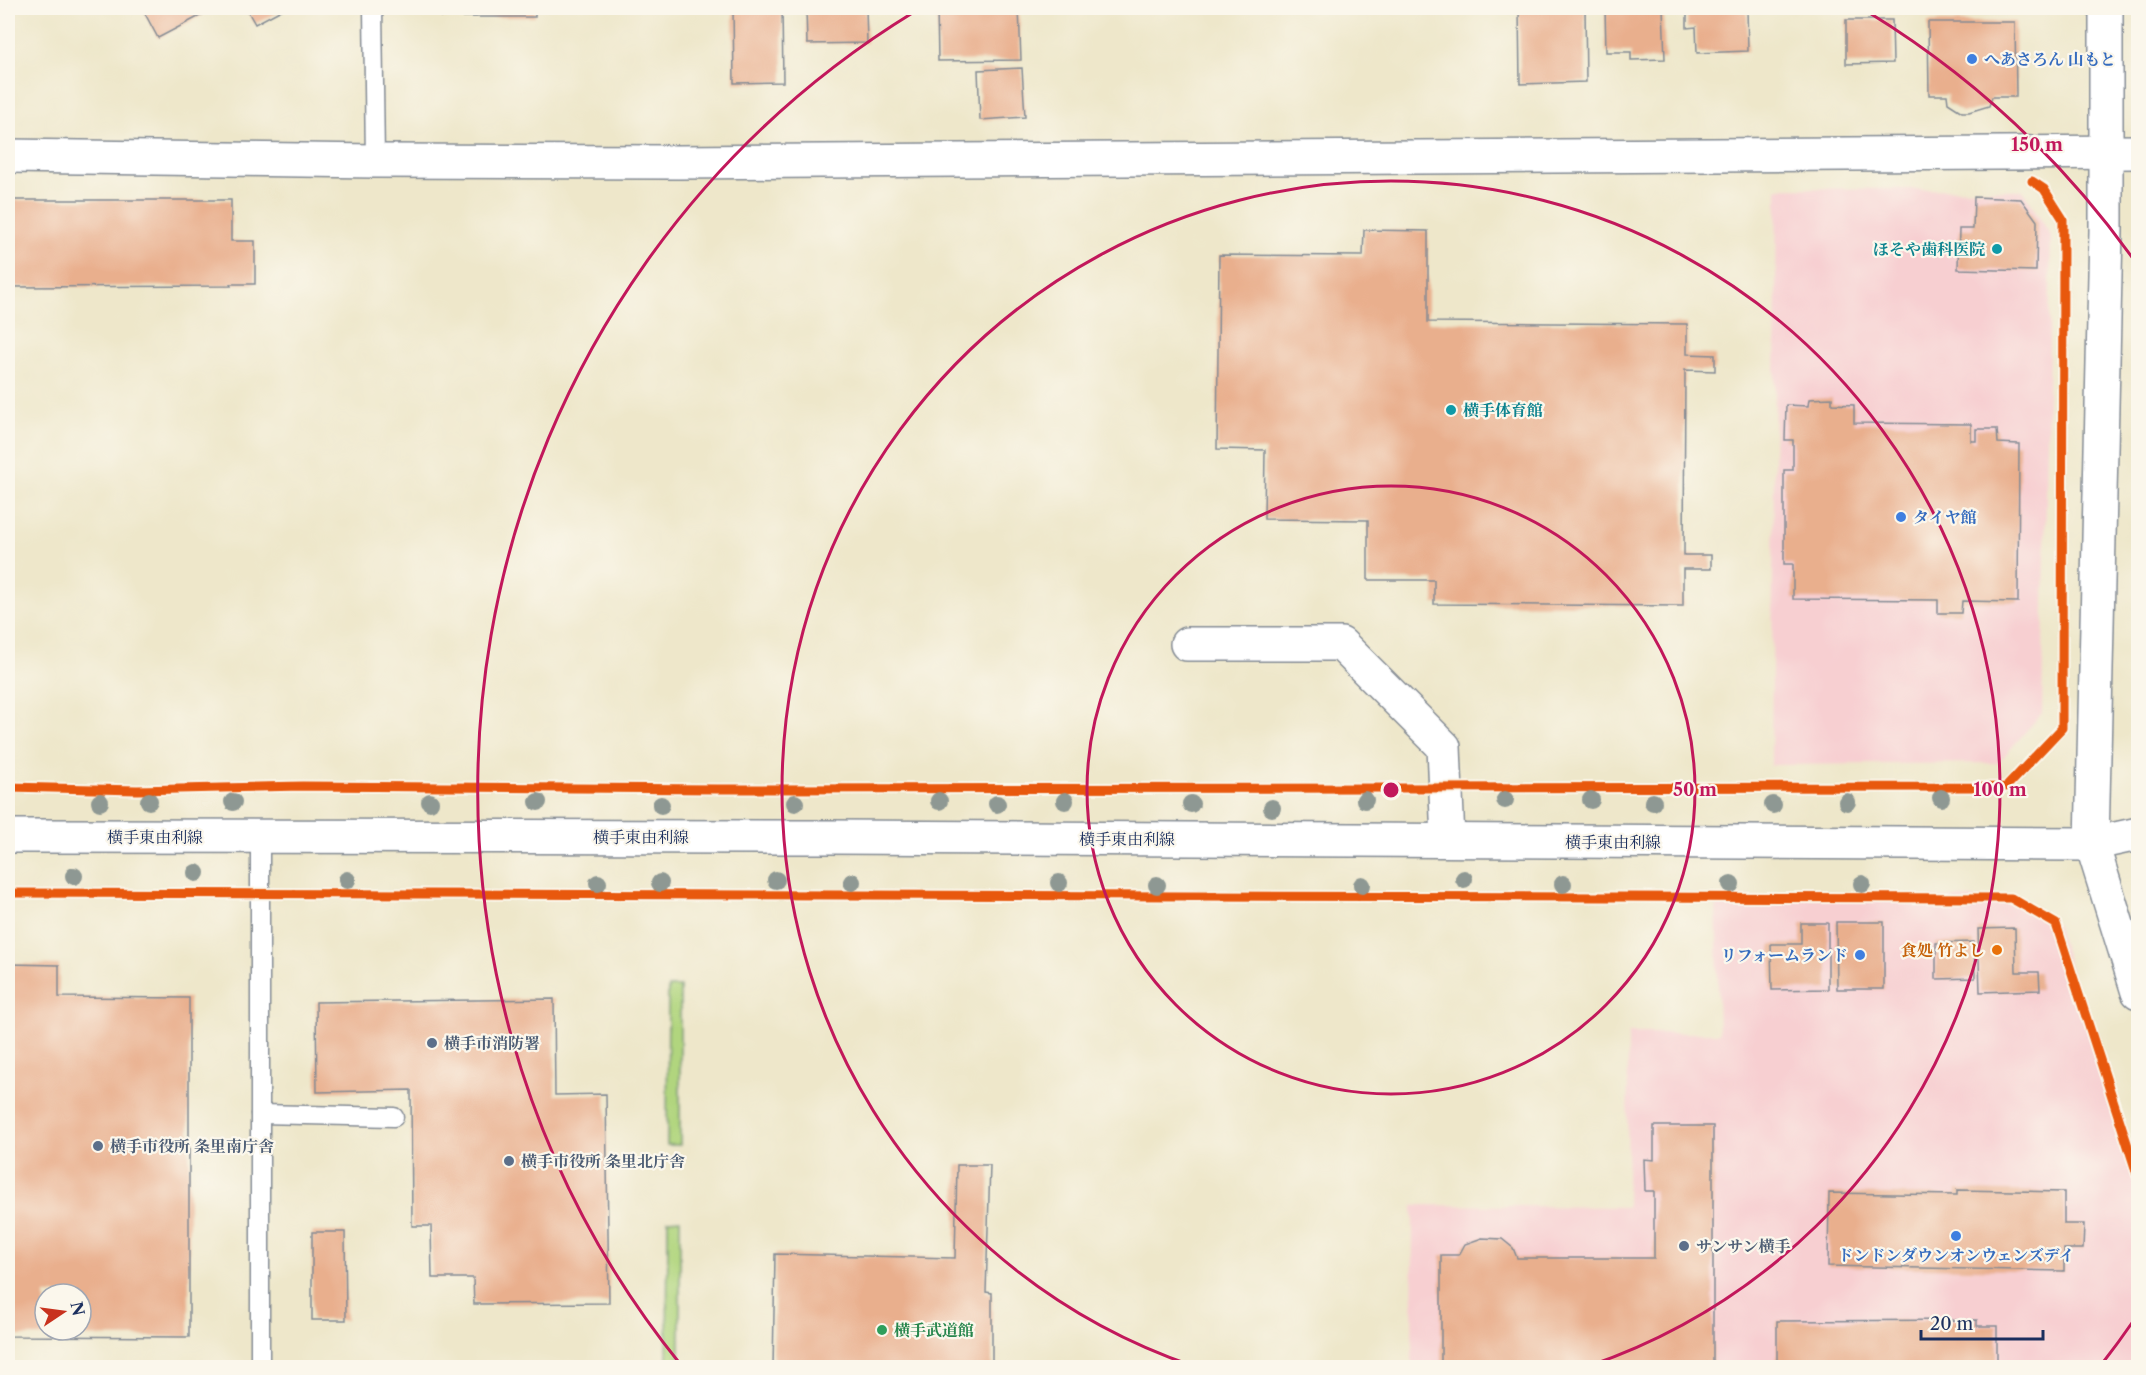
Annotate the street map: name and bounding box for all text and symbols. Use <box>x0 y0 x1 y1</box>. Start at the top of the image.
place label: へあさろん 山もと <box>1984 49 2116 69</box>
marker: へあさろん 山もと <box>1965 52 1979 66</box>
text: 150 m <box>2011 134 2063 156</box>
place label: ほそや歯科医院 <box>1873 239 1985 259</box>
marker: ほそや歯科医院 <box>1990 242 2004 256</box>
place label: 横手体育館 <box>1463 400 1543 420</box>
marker: 横手体育館 <box>1444 403 1458 417</box>
place label: タイヤ館 <box>1913 507 1977 527</box>
marker: タイヤ館 <box>1894 510 1908 524</box>
text: 50 m <box>1673 779 1717 801</box>
text: 100 m <box>1973 779 2027 801</box>
centre of rings <box>1381 780 1401 800</box>
street label: 横手東由利線 <box>107 827 203 847</box>
street label: 横手東由利線 <box>593 827 689 847</box>
street label: 横手東由利線 <box>1079 829 1175 849</box>
street label: 横手東由利線 <box>1565 832 1661 852</box>
place label: 食処 竹よし <box>1901 940 1985 960</box>
marker: 食処 竹よし <box>1990 943 2004 957</box>
place label: リフォームランド <box>1721 945 1848 965</box>
marker: リフォームランド <box>1853 948 1867 962</box>
place label: 横手市消防署 <box>444 1033 540 1053</box>
marker: 横手市消防署 <box>425 1036 439 1050</box>
place label: 横手市役所 条里南庁舎 <box>110 1136 274 1156</box>
marker: 横手市役所 条里南庁舎 <box>91 1139 105 1153</box>
place label: 横手市役所 条里北庁舎 <box>521 1151 685 1171</box>
marker: 横手市役所 条里北庁舎 <box>502 1154 516 1168</box>
marker: ドンドンダウンオンウェンズデイ <box>1949 1229 1963 1243</box>
place label: サンサン横手 <box>1696 1236 1790 1256</box>
marker: サンサン横手 <box>1677 1239 1691 1253</box>
place label: ドンドンダウンオンウェンズデイ <box>1838 1245 2074 1265</box>
north arrow <box>33 1282 93 1342</box>
text: N <box>66 1300 89 1318</box>
scale bar <box>1921 1303 2042 1341</box>
text: 20 m <box>1930 1313 1974 1335</box>
place label: 横手武道館 <box>894 1320 974 1340</box>
marker: 横手武道館 <box>875 1323 889 1337</box>

